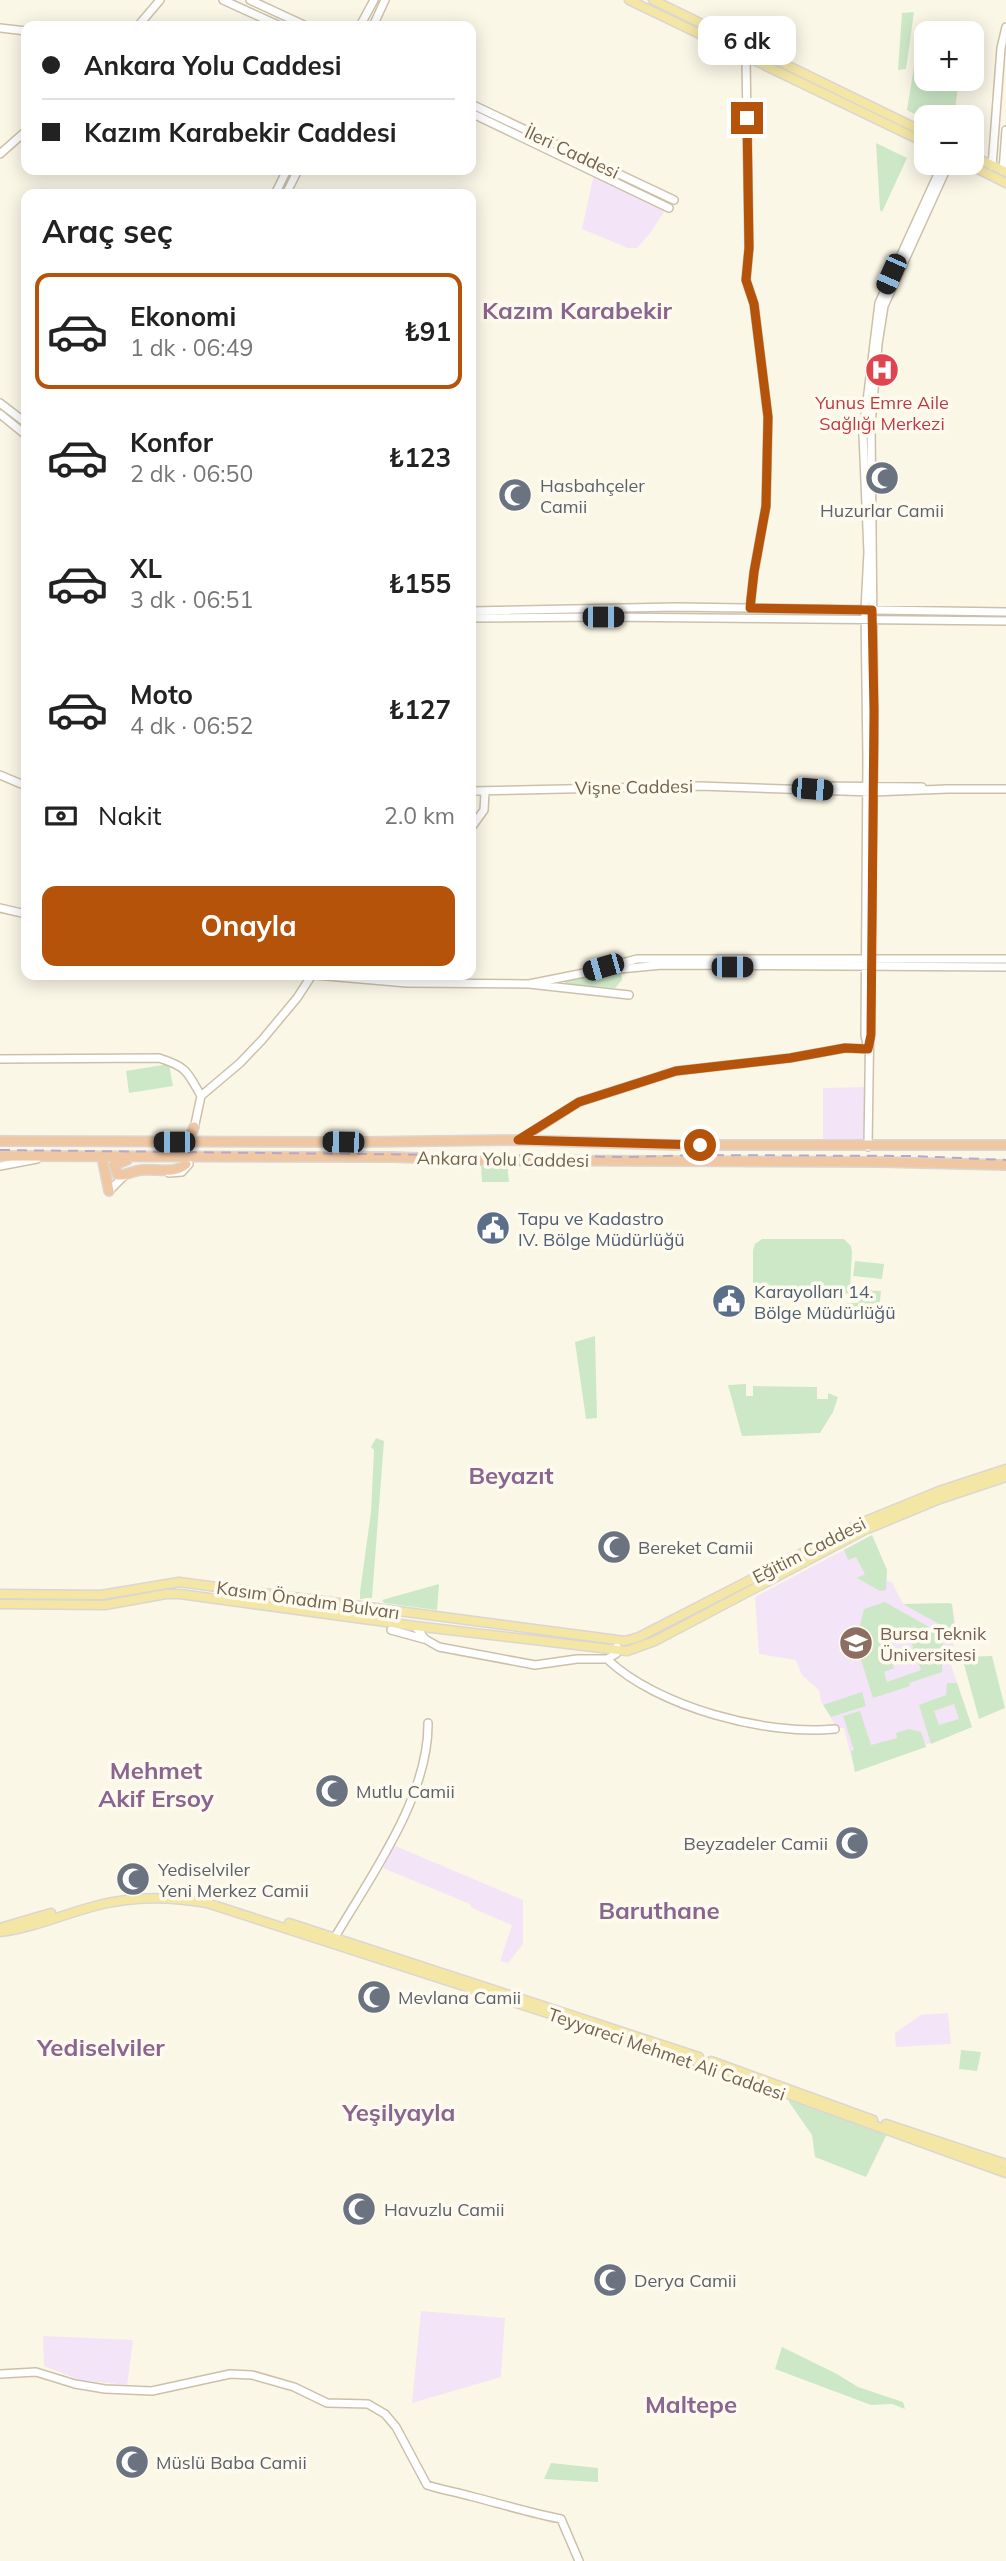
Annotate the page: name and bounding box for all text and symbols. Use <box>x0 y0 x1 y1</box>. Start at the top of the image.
callout: 6 dk <box>698 17 796 66</box>
map controls <box>914 21 984 175</box>
button: + <box>914 21 984 91</box>
text: 6 dk <box>723 26 771 55</box>
text: Ankara Yolu Caddesi <box>84 49 342 82</box>
route end <box>731 102 763 134</box>
button: − <box>914 105 984 175</box>
text: Kazım Karabekir Caddesi <box>84 116 397 149</box>
street label: İleri Caddesi <box>521 120 623 184</box>
text: Araç seç <box>42 211 173 251</box>
car <box>873 251 910 297</box>
district label: Kazım Karabekir <box>482 295 673 325</box>
icon: car <box>46 300 109 363</box>
text: Ekonomi <box>130 300 236 333</box>
text: ₺91 <box>404 315 451 348</box>
text: 1 dk · 06:49 <box>130 333 253 362</box>
hospital icon: Yunus Emre Aile Sağlığı Merkezi <box>863 351 901 389</box>
place label: Yunus Emre Aile Sağlığı Merkezi <box>814 391 949 435</box>
icon: car <box>46 426 109 489</box>
text: Konfor <box>130 426 213 459</box>
text: ₺123 <box>389 441 451 474</box>
text: 2 dk · 06:50 <box>130 459 253 488</box>
mosque icon: Huzurlar Camii <box>863 459 901 497</box>
place label: Hasbahçeler Camii <box>540 474 645 518</box>
mosque icon: Hasbahçeler Camii <box>496 476 534 514</box>
place label: Huzurlar Camii <box>820 499 944 522</box>
icon: car <box>46 552 109 615</box>
text: XL <box>130 552 162 585</box>
text: ₺155 <box>389 567 451 600</box>
text: 3 dk · 06:51 <box>130 585 253 614</box>
car <box>583 607 625 628</box>
icon: car <box>46 678 109 741</box>
text: Moto <box>130 678 193 711</box>
text: ₺127 <box>389 693 451 726</box>
text: 4 dk · 06:52 <box>130 711 253 740</box>
street label: Vişne Caddesi <box>575 774 693 800</box>
car <box>791 777 834 801</box>
icon: cash <box>42 797 80 835</box>
text: Nakit <box>98 799 162 832</box>
text: 2.0 km <box>384 801 455 830</box>
button: Onayla <box>42 886 455 966</box>
car <box>580 951 627 983</box>
car <box>712 957 754 978</box>
route start <box>684 1129 716 1161</box>
car <box>322 1131 365 1153</box>
car <box>154 1132 196 1153</box>
street label: Ankara Yolu Caddesi <box>417 1146 589 1172</box>
place label: Tapu ve Kadastro IV. Bölge Müdürlüğü <box>518 1207 685 1251</box>
public building icon: Tapu ve Kadastro IV. Bölge Müdürlüğü <box>474 1209 512 1247</box>
place label: Karayolları 14. Bölge Müdürlüğü <box>754 1280 896 1324</box>
public building icon: Karayolları 14. Bölge Müdürlüğü <box>710 1282 748 1320</box>
district label: Beyazıt <box>468 1460 554 1490</box>
street label: Eğitim Caddesi <box>748 1512 870 1588</box>
mosque icon: Bereket Camii <box>595 1528 633 1566</box>
place label: Bereket Camii <box>638 1536 753 1559</box>
street label: Kasım Önadım Bulvarı <box>215 1576 401 1624</box>
place label: Bursa Teknik Üniversitesi <box>880 1622 987 1666</box>
school or university icon: Bursa Teknik Üniversitesi <box>837 1624 875 1662</box>
district label: Mehmet Akif Ersoy <box>98 1755 215 1813</box>
mosque icon: Mutlu Camii <box>313 1772 351 1810</box>
place label: Mutlu Camii <box>356 1780 455 1803</box>
mosque icon: Beyzadeler Camii <box>833 1824 871 1862</box>
place label: Beyzadeler Camii <box>683 1832 828 1855</box>
place label: Yediselviler Yeni Merkez Camii <box>157 1858 309 1902</box>
mosque icon: Yediselviler Yeni Merkez Camii <box>114 1860 152 1898</box>
district label: Baruthane <box>598 1895 720 1925</box>
mosque icon: Mevlana Camii <box>355 1978 393 2016</box>
place label: Mevlana Camii <box>398 1986 521 2009</box>
street label: Teyyareci Mehmet Ali Caddesi <box>545 2002 789 2106</box>
district label: Yediselviler <box>36 2032 165 2062</box>
district label: Yeşilyayla <box>342 2097 455 2127</box>
mosque icon: Havuzlu Camii <box>340 2190 378 2228</box>
place label: Havuzlu Camii <box>384 2198 504 2221</box>
mosque icon: Derya Camii <box>591 2261 629 2299</box>
place label: Derya Camii <box>634 2269 736 2292</box>
district label: Maltepe <box>645 2389 737 2419</box>
mosque icon: Müslü Baba Camii <box>113 2443 151 2481</box>
place label: Müslü Baba Camii <box>156 2451 307 2474</box>

